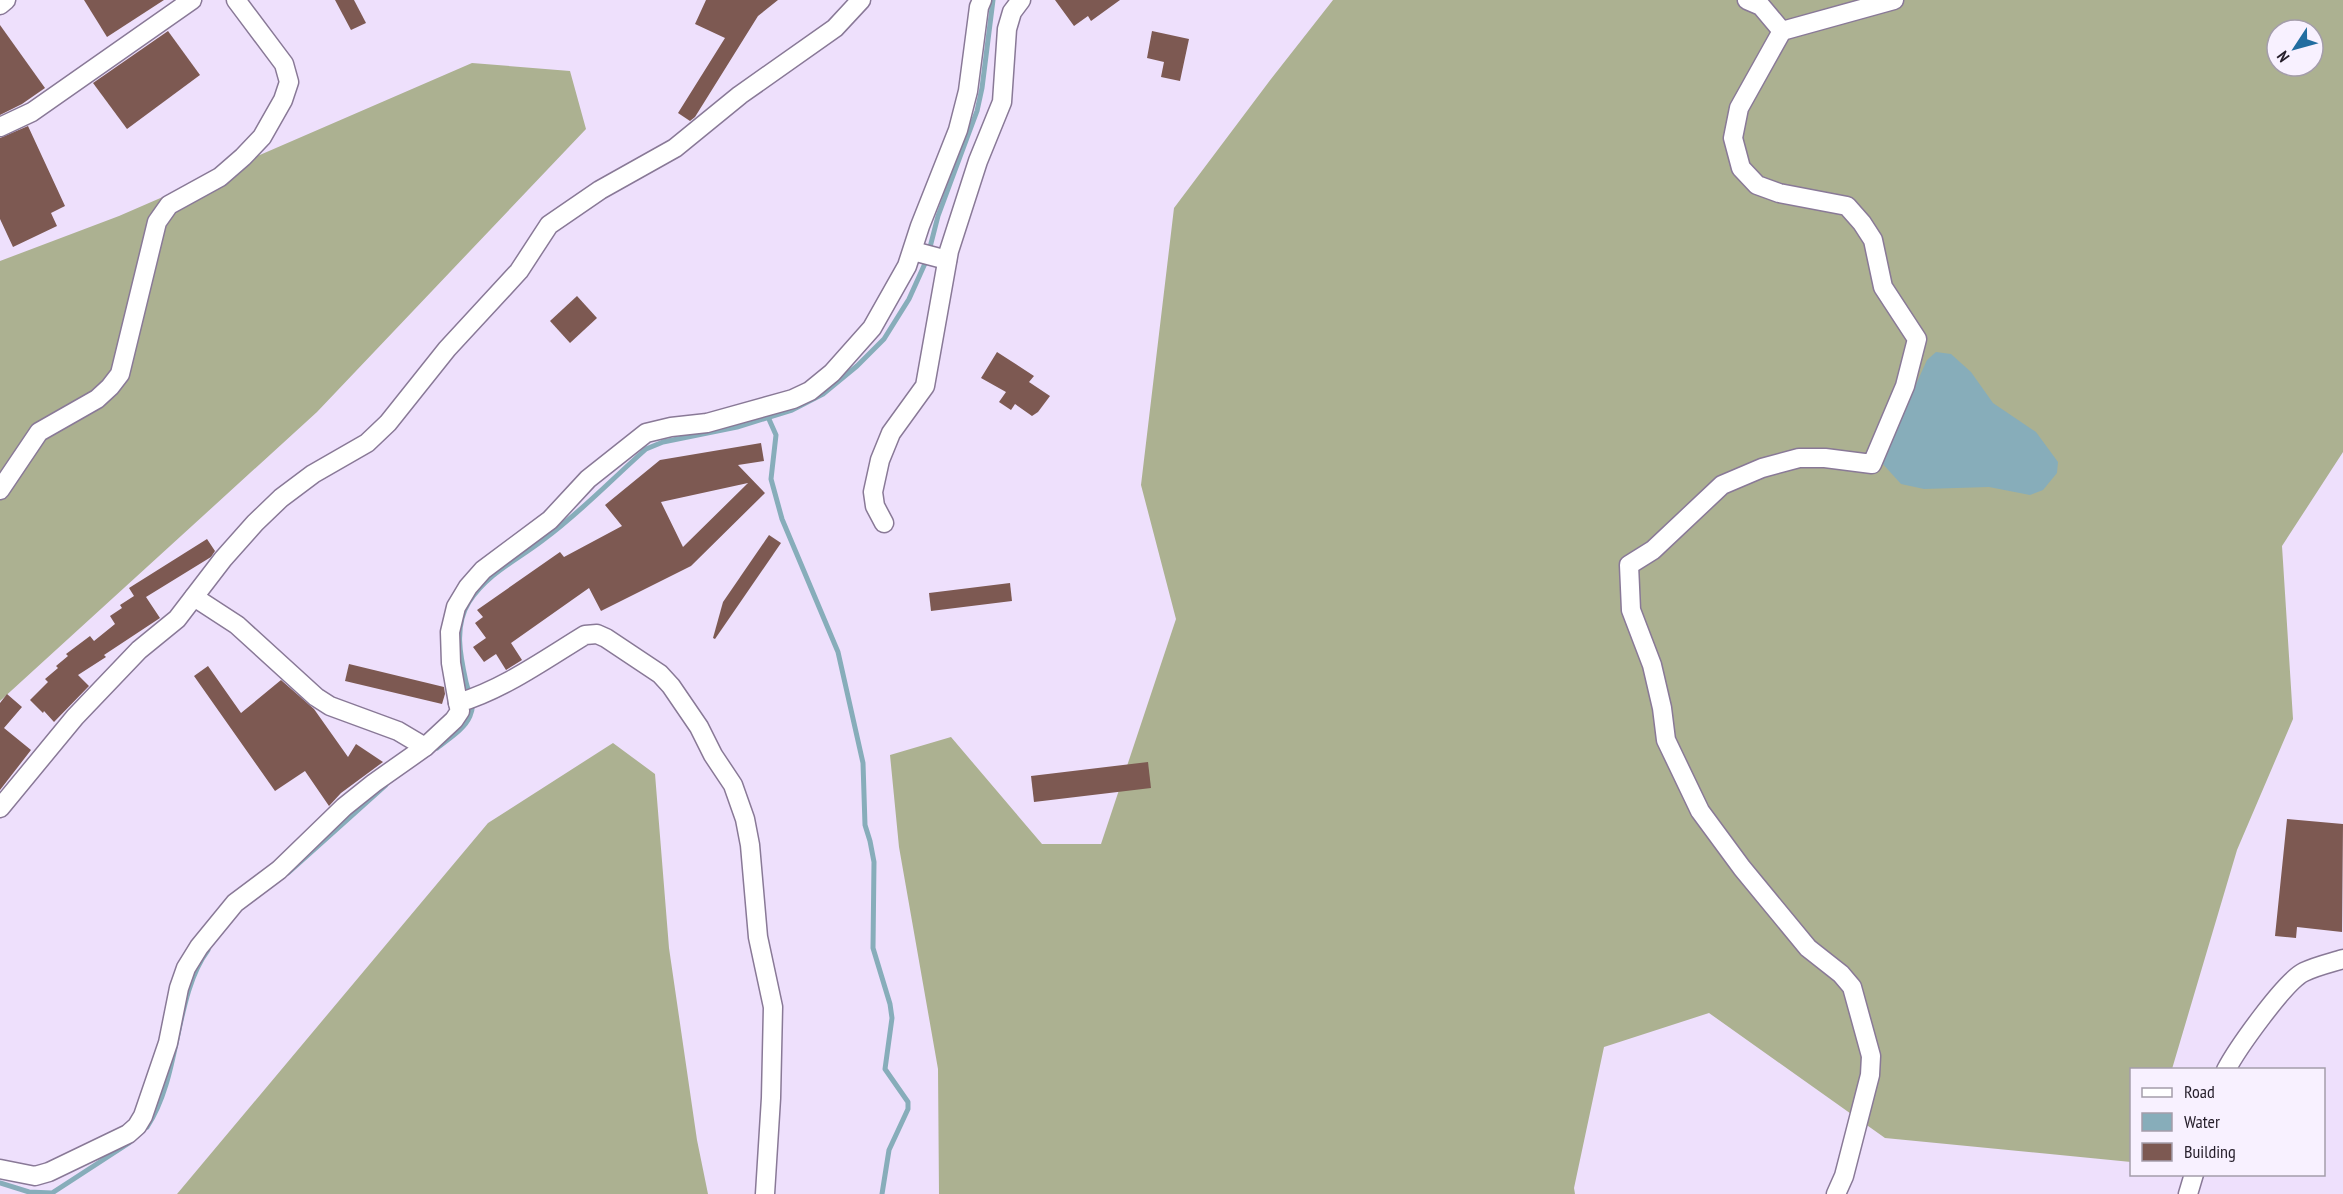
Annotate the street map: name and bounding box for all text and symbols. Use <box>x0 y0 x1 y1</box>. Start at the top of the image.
north arrow <box>2265 18 2325 78</box>
text: N <box>2272 47 2293 66</box>
legend <box>2130 1068 2325 1176</box>
text: Road <box>2184 1080 2215 1103</box>
text: Water <box>2184 1110 2220 1133</box>
text: Building <box>2184 1140 2236 1163</box>

